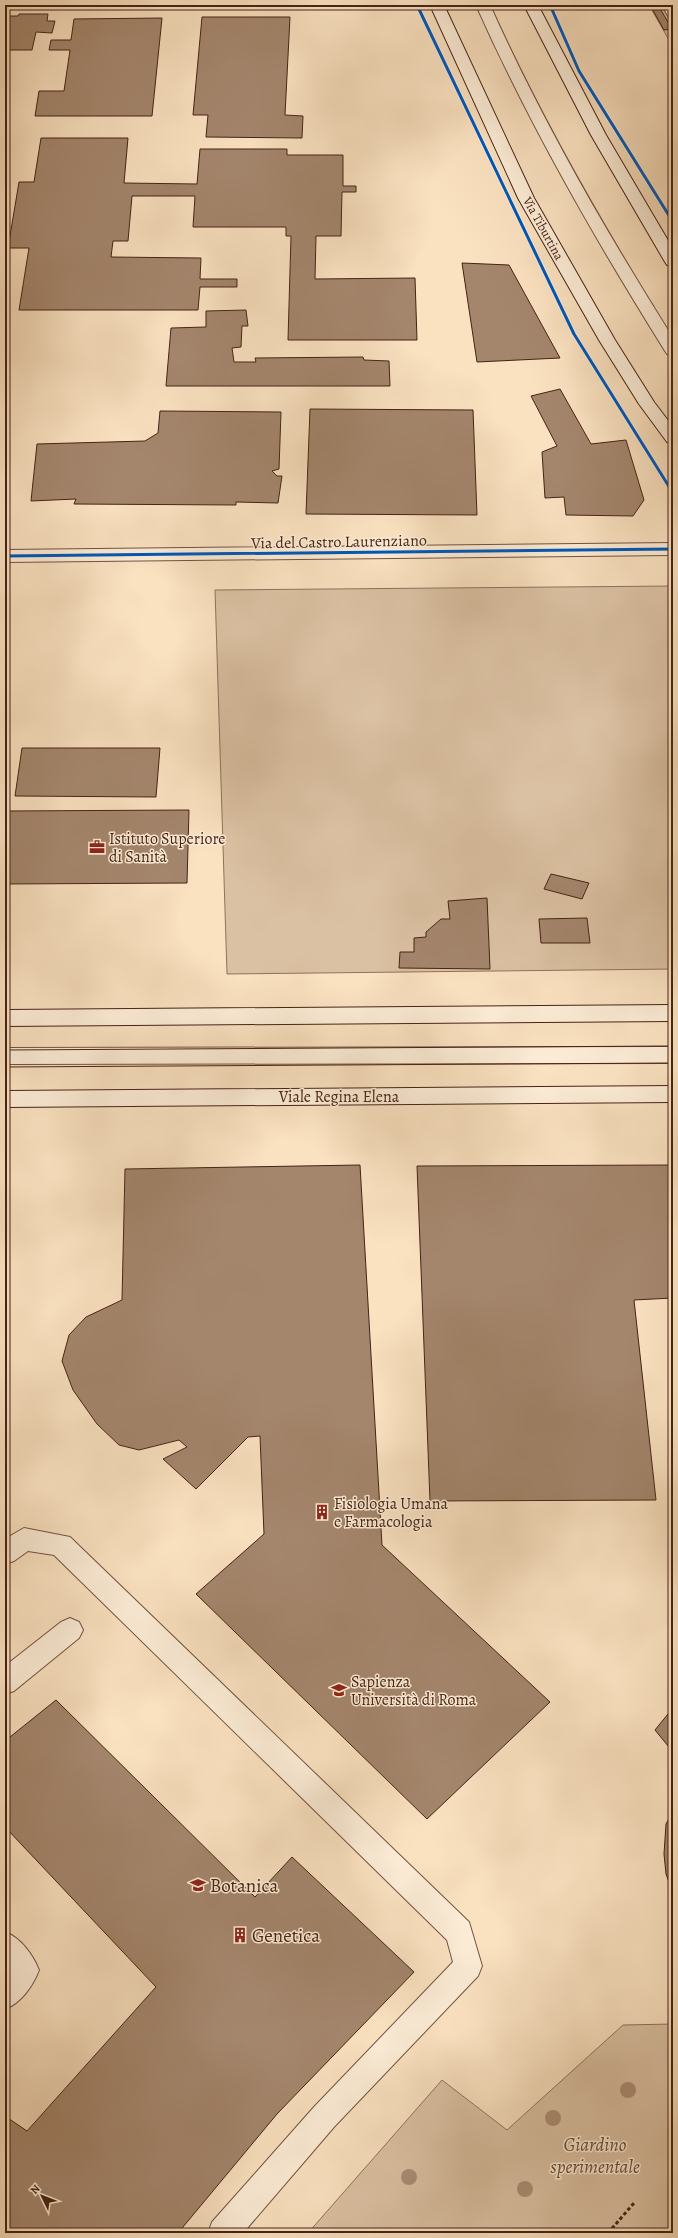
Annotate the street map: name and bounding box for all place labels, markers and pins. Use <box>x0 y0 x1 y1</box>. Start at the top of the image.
place label: Istituto Superiore di Sanità <box>109 828 226 868</box>
office icon: Istituto Superiore di Sanità <box>88 838 106 856</box>
place label: Fisiologia Umana e Farmacologia <box>334 1493 448 1533</box>
building icon: Fisiologia Umana e Farmacologia <box>313 1503 331 1521</box>
place label: Sapienza Università di Roma <box>351 1671 477 1711</box>
school or university icon: Sapienza Università di Roma <box>330 1681 348 1699</box>
place label: Botanica <box>210 1873 278 1899</box>
school or university icon: Botanica <box>189 1876 207 1894</box>
place label: Genetica <box>252 1923 320 1949</box>
building icon: Genetica <box>231 1926 249 1944</box>

